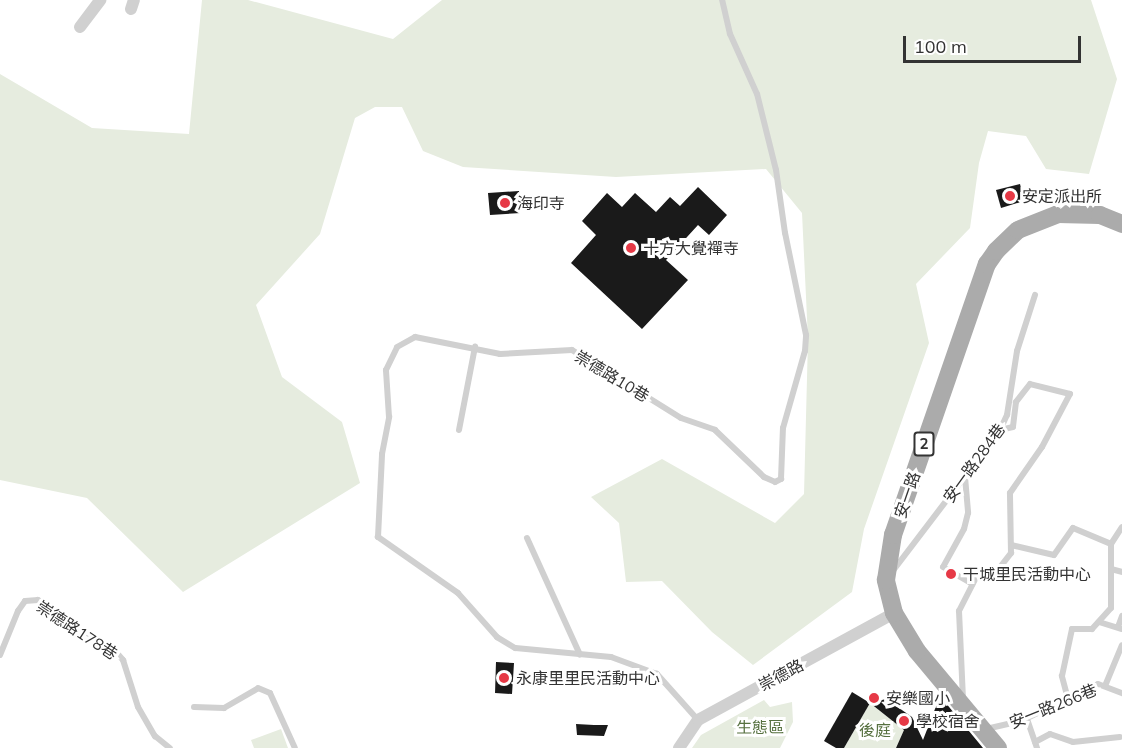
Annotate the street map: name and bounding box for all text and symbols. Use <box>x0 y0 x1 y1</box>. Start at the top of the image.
scale bar <box>906 24 1084 62</box>
text: 100 m <box>914 35 967 58</box>
place label: 安定派出所 <box>1022 186 1102 206</box>
marker: 安定派出所 <box>1003 189 1017 203</box>
place label: 海印寺 <box>517 193 565 213</box>
marker: 海印寺 <box>498 196 512 210</box>
place label: 十方大覺禪寺 <box>643 238 739 258</box>
marker: 十方大覺禪寺 <box>624 241 638 255</box>
street label: 崇德路10巷 <box>571 346 653 406</box>
street label: 安一路284巷 <box>939 420 1009 506</box>
road number: 2 <box>914 432 934 456</box>
street label: 安一路 <box>890 469 924 521</box>
place label: 干城里民活動中心 <box>963 564 1091 584</box>
marker: 干城里民活動中心 <box>944 567 958 581</box>
street label: 崇德路178巷 <box>33 597 121 663</box>
street label: 崇德路 <box>755 655 807 695</box>
place label: 永康里里民活動中心 <box>516 668 660 688</box>
marker: 永康里里民活動中心 <box>497 671 511 685</box>
street label: 安一路266巷 <box>1006 680 1100 732</box>
place label: 安樂國小 <box>886 688 950 708</box>
marker: 安樂國小 <box>867 691 881 705</box>
place label: 學校宿舍 <box>916 711 980 731</box>
marker: 學校宿舍 <box>897 714 911 728</box>
park label: 生態區 <box>736 717 784 737</box>
park label: 後庭 <box>859 720 891 740</box>

